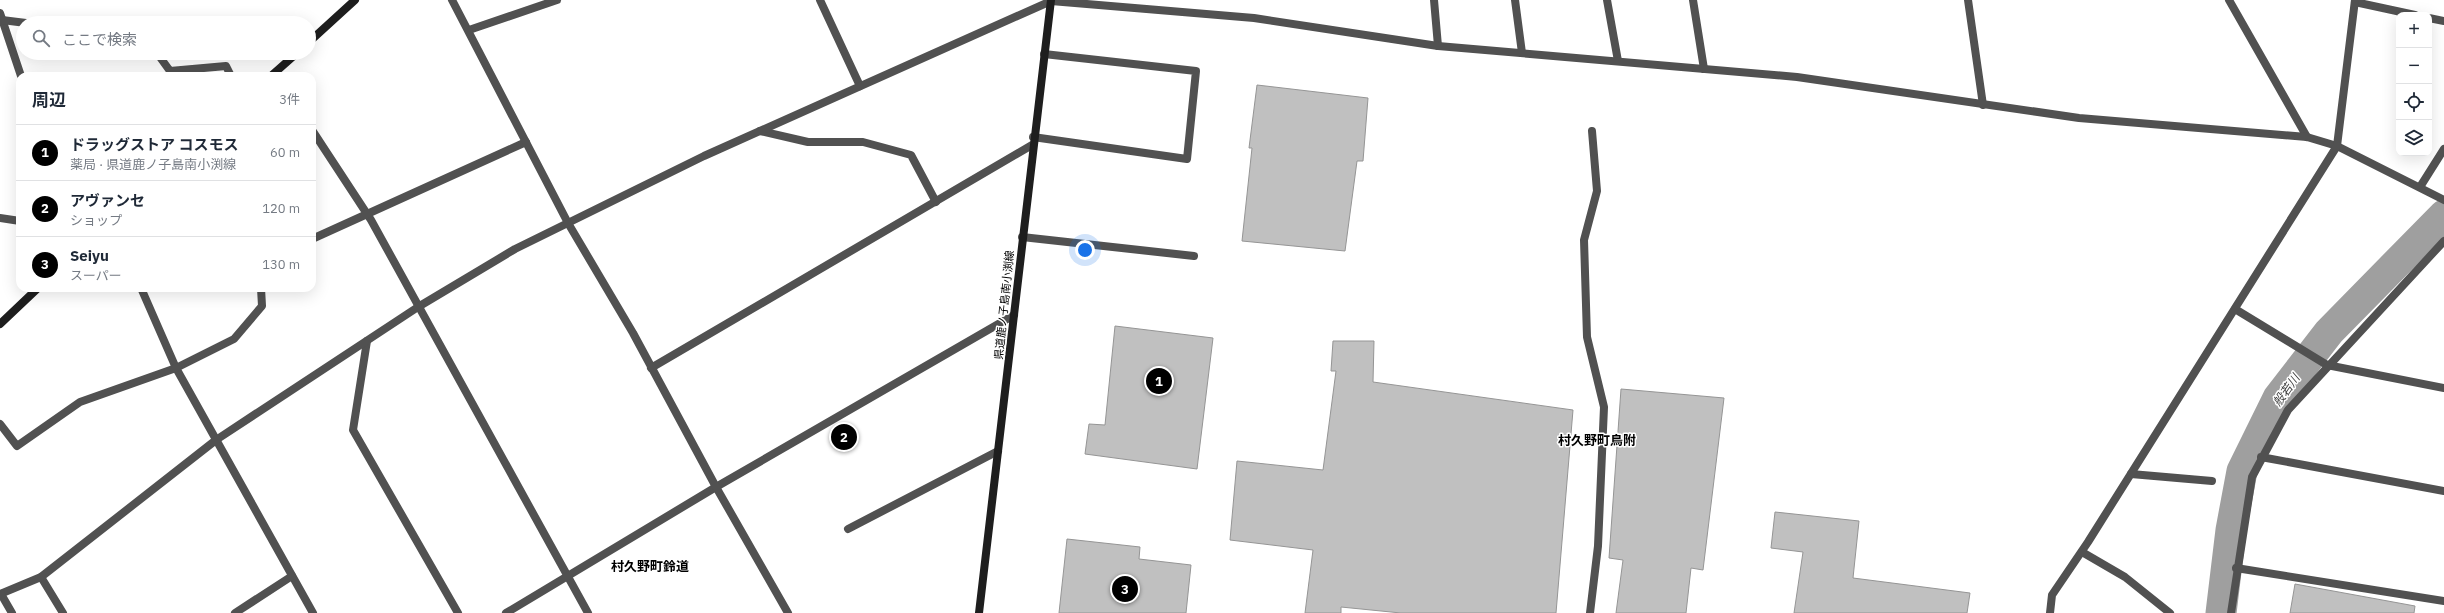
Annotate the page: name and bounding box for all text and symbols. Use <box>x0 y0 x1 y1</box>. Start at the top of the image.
map controls <box>2396 12 2432 156</box>
button: + <box>2396 12 2432 48</box>
search box <box>16 16 316 60</box>
icon: search <box>30 27 52 49</box>
text: ここで検索 <box>62 30 137 49</box>
button: − <box>2396 48 2432 84</box>
button: locate <box>2396 84 2432 120</box>
text: 周辺 <box>32 89 66 111</box>
text: 3件 <box>279 91 300 108</box>
button: layers <box>2396 120 2432 156</box>
text: ドラッグストア コスモス <box>70 135 239 154</box>
text: 1 <box>41 144 49 161</box>
text: 60 m <box>270 144 300 161</box>
text: 薬局 · 県道鹿ノ子島南小渕線 <box>70 156 236 173</box>
text: アヴァンセ <box>70 191 145 210</box>
text: 2 <box>41 200 49 217</box>
text: 120 m <box>262 200 300 217</box>
text: ショップ <box>70 212 122 229</box>
your location <box>1075 240 1095 260</box>
text: Seiyu <box>70 246 109 265</box>
street label: 県道鹿ノ子島南小渕線 <box>991 250 1017 360</box>
text: 3 <box>41 256 49 273</box>
text: 130 m <box>262 256 300 273</box>
text: スーパー <box>70 267 122 284</box>
pin: 1 <box>1146 366 1172 396</box>
water label: 般若川 <box>2270 369 2304 409</box>
pin: 2 <box>831 422 857 452</box>
district label: 村久野町鳥附 <box>1558 432 1636 449</box>
district label: 村久野町鈴道 <box>611 558 689 575</box>
pin: 3 <box>1112 574 1138 604</box>

